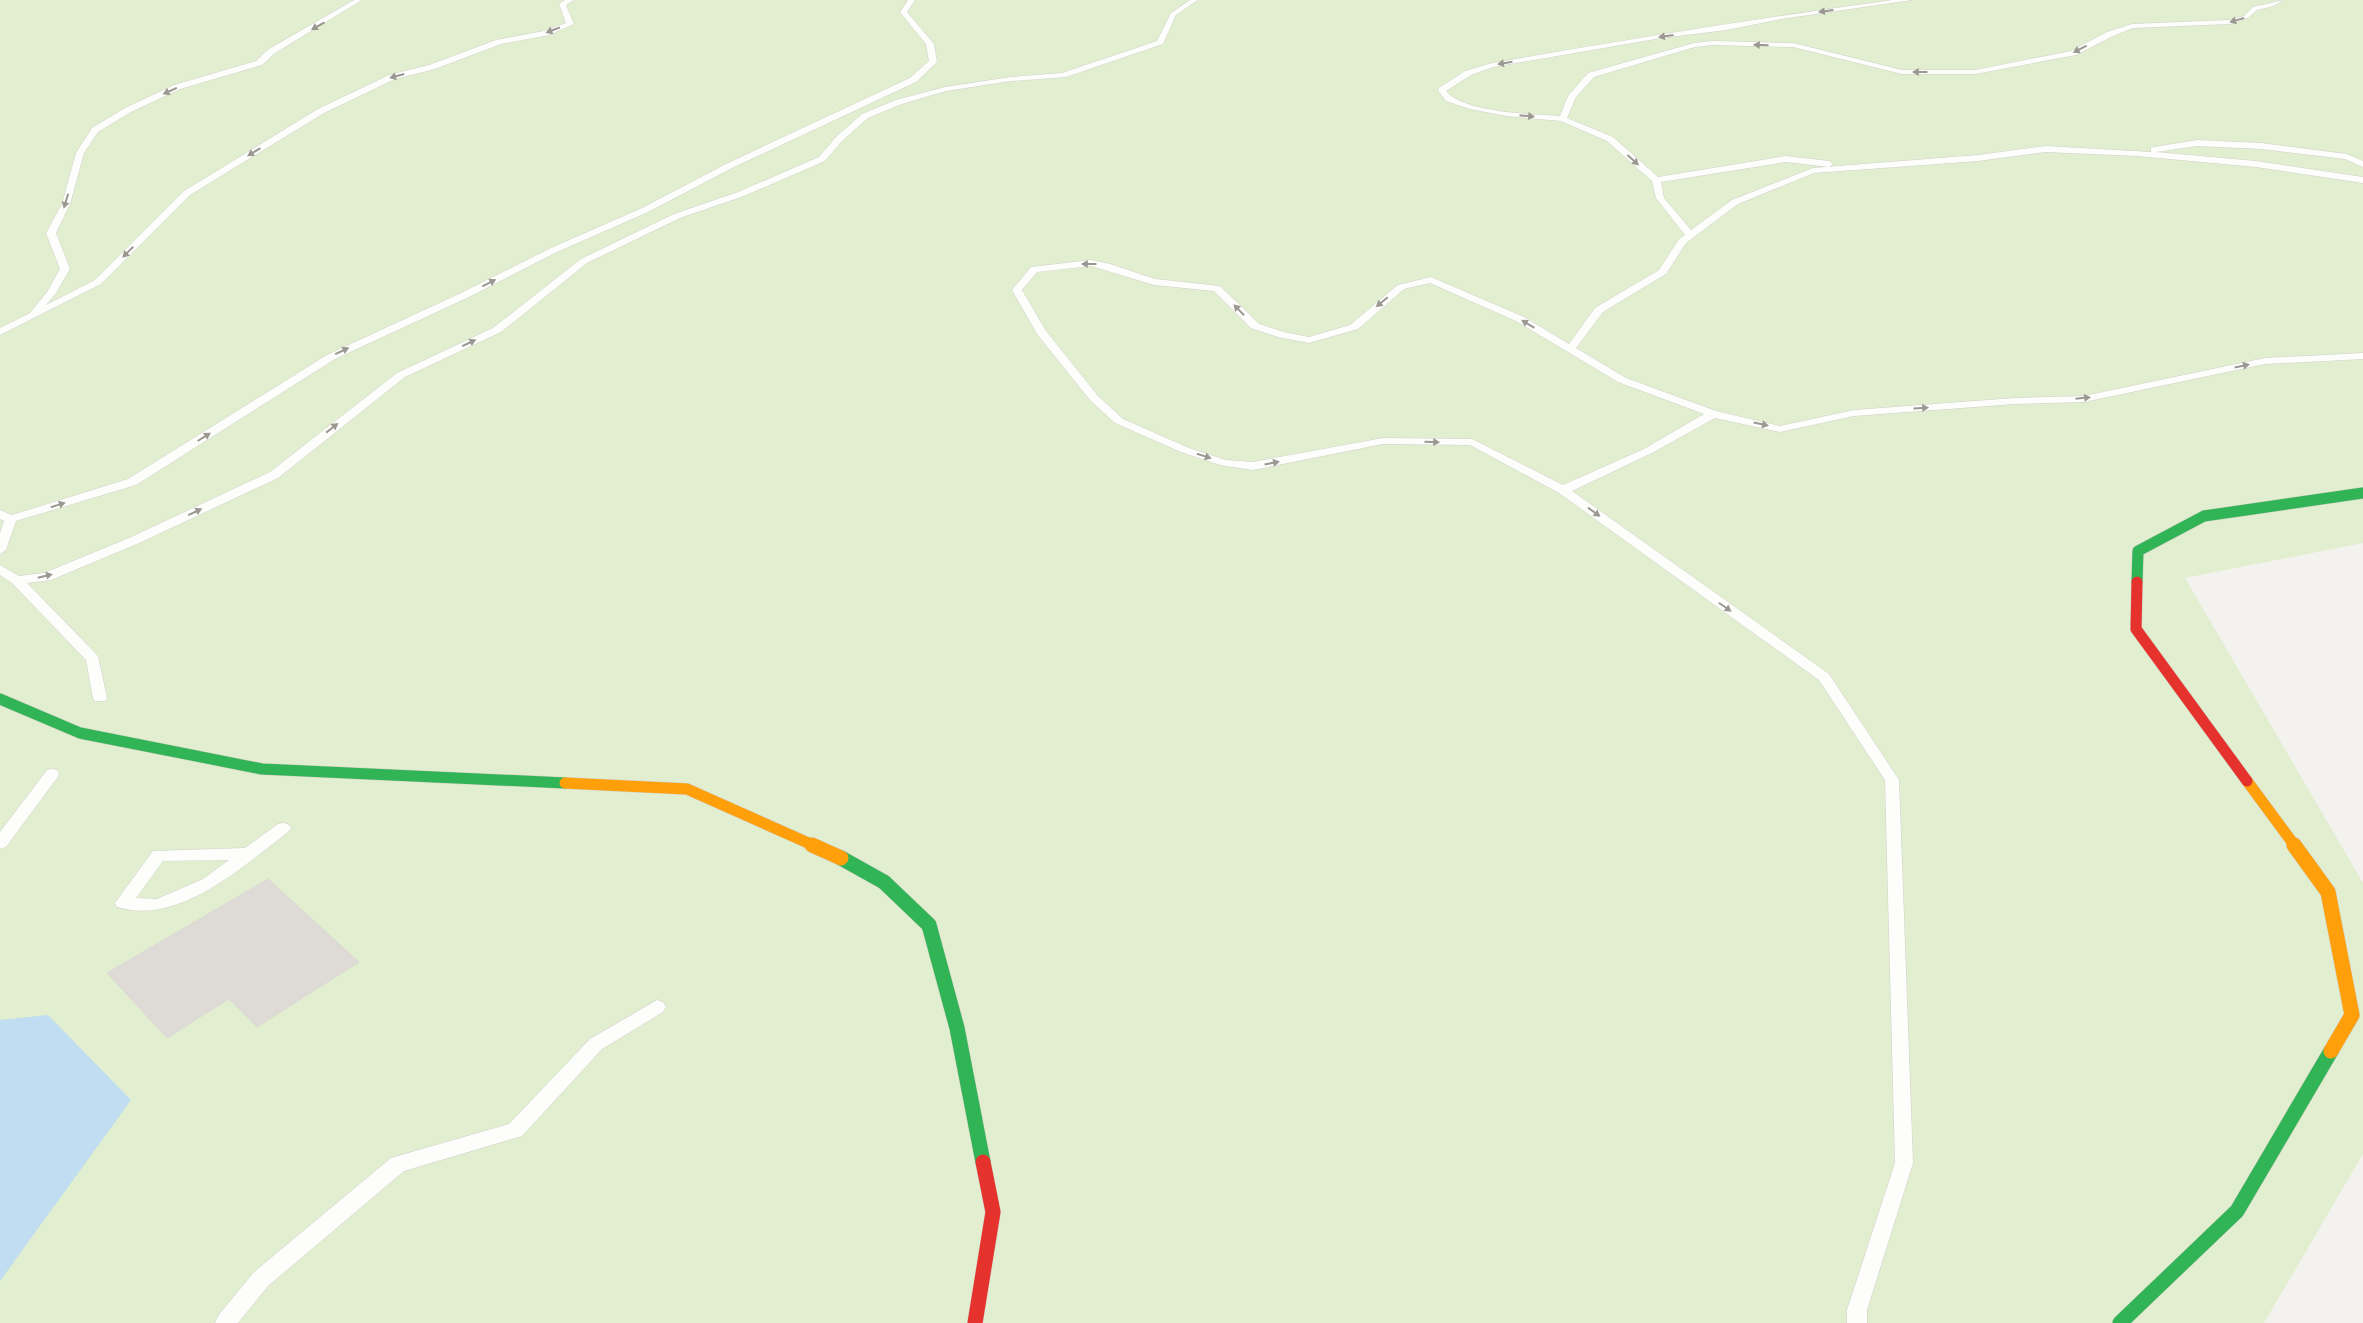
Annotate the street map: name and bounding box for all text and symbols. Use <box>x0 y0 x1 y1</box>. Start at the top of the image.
one-way arrow <box>1818 7 1834 15</box>
one-way arrow <box>2229 16 2244 24</box>
one-way arrow <box>310 22 325 30</box>
one-way arrow <box>545 26 560 34</box>
one-way arrow <box>1657 32 1673 40</box>
one-way arrow <box>1753 40 1769 48</box>
one-way arrow <box>2073 45 2087 53</box>
one-way arrow <box>1497 59 1513 67</box>
one-way arrow <box>1912 68 1928 76</box>
one-way arrow <box>390 72 405 80</box>
one-way arrow <box>163 87 177 95</box>
one-way arrow <box>1520 112 1536 120</box>
one-way arrow <box>248 147 261 156</box>
one-way arrow <box>1627 154 1640 165</box>
one-way arrow <box>62 194 70 209</box>
one-way arrow <box>122 246 134 258</box>
one-way arrow <box>1081 260 1097 268</box>
one-way arrow <box>482 279 497 287</box>
one-way arrow <box>1375 297 1388 308</box>
one-way arrow <box>1233 304 1245 316</box>
one-way arrow <box>1522 320 1535 329</box>
one-way arrow <box>462 338 476 346</box>
one-way arrow <box>335 347 349 355</box>
one-way arrow <box>2235 362 2250 370</box>
one-way arrow <box>2075 394 2091 402</box>
one-way arrow <box>1913 404 1929 412</box>
one-way arrow <box>1753 420 1768 428</box>
one-way arrow <box>325 423 338 434</box>
one-way arrow <box>197 432 210 441</box>
one-way arrow <box>1425 438 1441 446</box>
one-way arrow <box>1197 453 1212 461</box>
one-way arrow <box>1265 458 1281 466</box>
one-way arrow <box>51 500 66 508</box>
one-way arrow <box>1587 507 1600 517</box>
one-way arrow <box>187 508 202 517</box>
one-way arrow <box>38 572 53 580</box>
one-way arrow <box>1718 602 1732 612</box>

